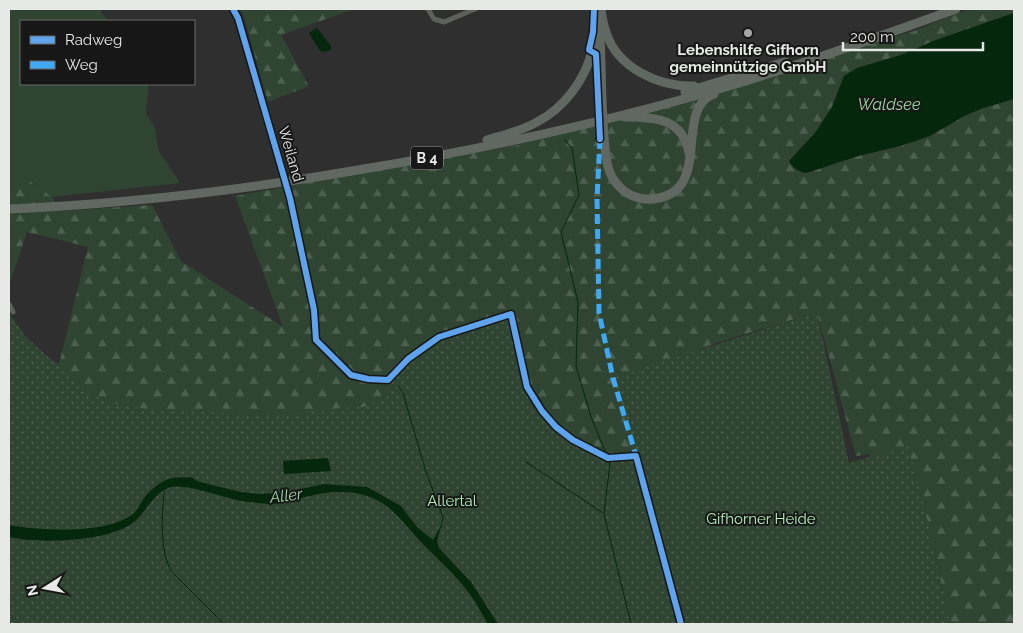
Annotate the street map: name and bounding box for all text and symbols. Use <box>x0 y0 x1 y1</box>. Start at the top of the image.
legend <box>20 20 195 85</box>
scale bar <box>843 20 983 52</box>
marker: Lebenshilfe Gifhorn gemeinnützige GmbH <box>742 27 754 39</box>
text: 200 m <box>850 28 894 46</box>
text: Radweg <box>65 31 122 49</box>
place label: Lebenshilfe Gifhorn gemeinnützige GmbH <box>669 41 827 76</box>
text: Weg <box>65 56 98 74</box>
water label: Waldsee <box>858 95 921 114</box>
street label: Weiland <box>274 124 308 184</box>
road number: B 4 <box>411 146 443 170</box>
water label: Aller <box>268 484 304 507</box>
park label: Allertal <box>427 492 478 510</box>
park label: Gifhorner Heide <box>706 510 816 528</box>
north arrow <box>20 563 70 613</box>
text: N <box>23 584 41 597</box>

